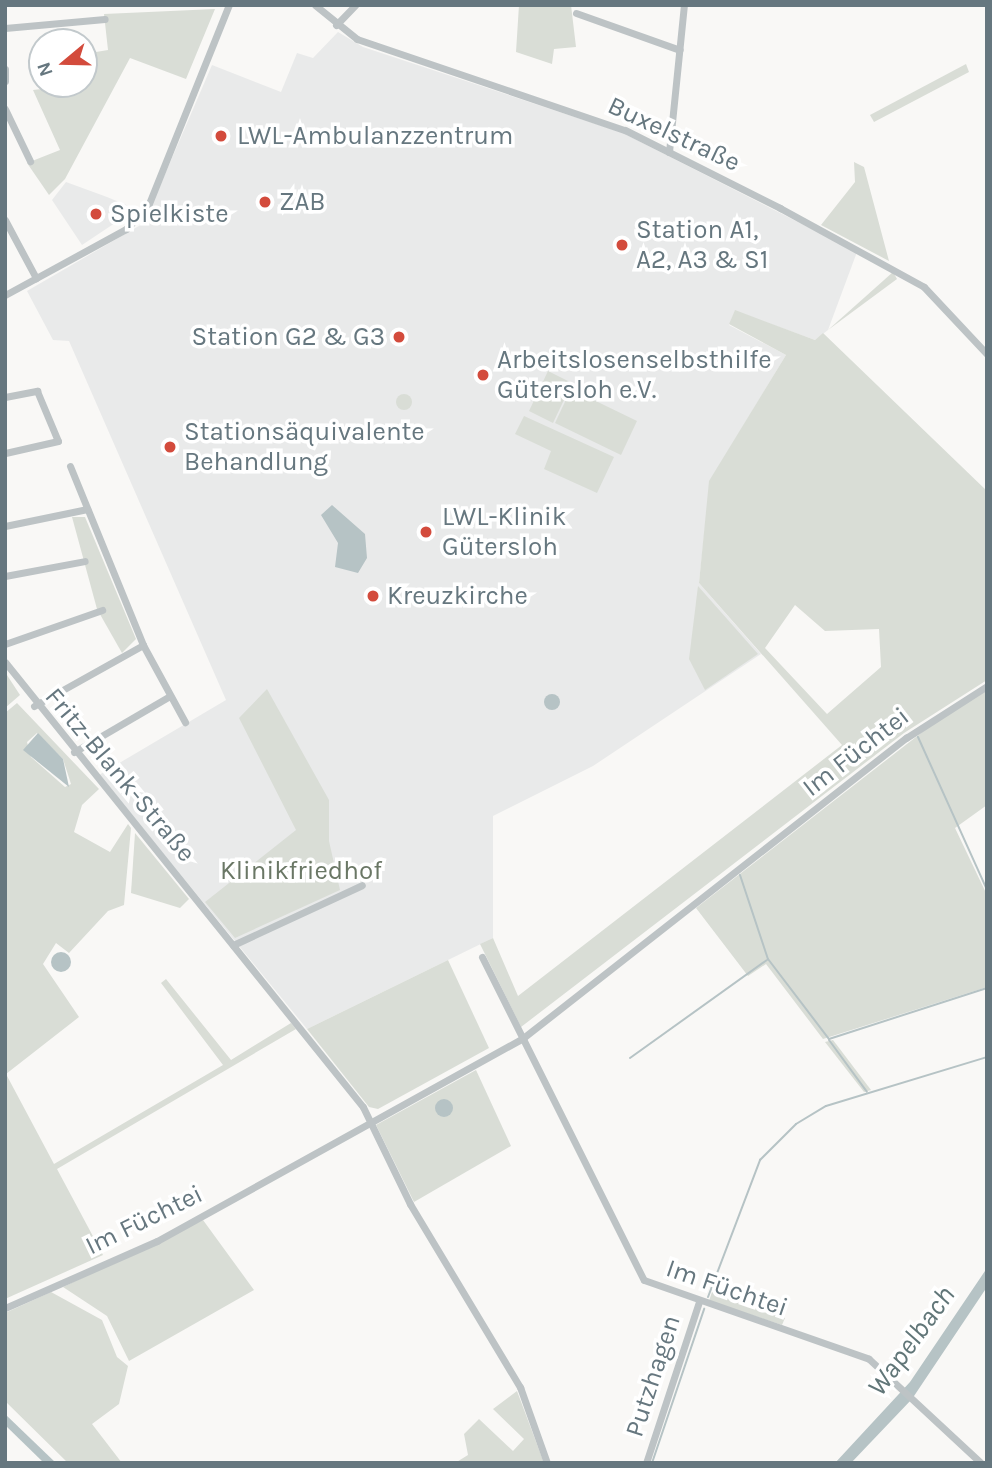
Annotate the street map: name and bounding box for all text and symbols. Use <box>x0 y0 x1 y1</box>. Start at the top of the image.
north arrow <box>28 28 98 98</box>
text: N <box>32 59 58 79</box>
street label: Buxelstraße <box>603 90 745 178</box>
place label: LWL-Ambulanzzentrum <box>237 120 513 152</box>
marker: LWL-Ambulanzzentrum <box>211 126 231 146</box>
place label: ZAB <box>279 186 325 218</box>
marker: ZAB <box>257 194 273 210</box>
place label: Spielkiste <box>110 198 228 230</box>
marker: Spielkiste <box>88 206 104 222</box>
place label: Station A1, A2, A3 & S1 <box>636 214 768 276</box>
marker: Station A1, A2, A3 & S1 <box>614 237 630 253</box>
place label: Station G2 & G3 <box>192 321 385 353</box>
marker: Station G2 & G3 <box>391 329 407 345</box>
place label: Arbeitslosenselbsthilfe Gütersloh e.V. <box>497 344 772 406</box>
marker: Arbeitslosenselbsthilfe Gütersloh e.V. <box>475 367 491 383</box>
place label: Stationsäquivalente Behandlung <box>184 416 425 478</box>
marker: Stationsäquivalente Behandlung <box>162 439 178 455</box>
place label: LWL-Klinik Gütersloh <box>442 501 566 562</box>
marker: LWL-Klinik Gütersloh <box>416 522 436 542</box>
place label: Kreuzkirche <box>387 580 528 612</box>
marker: Kreuzkirche <box>365 588 381 604</box>
street label: Fritz-Blank-Straße <box>38 682 202 868</box>
street label: Im Füchtei <box>797 701 915 803</box>
park label: Klinikfriedhof <box>220 855 382 887</box>
street label: Im Füchtei <box>80 1178 208 1262</box>
street label: Im Füchtei <box>662 1253 792 1323</box>
water label: Wapelbach <box>860 1279 962 1403</box>
street label: Putzhagen <box>619 1311 687 1441</box>

